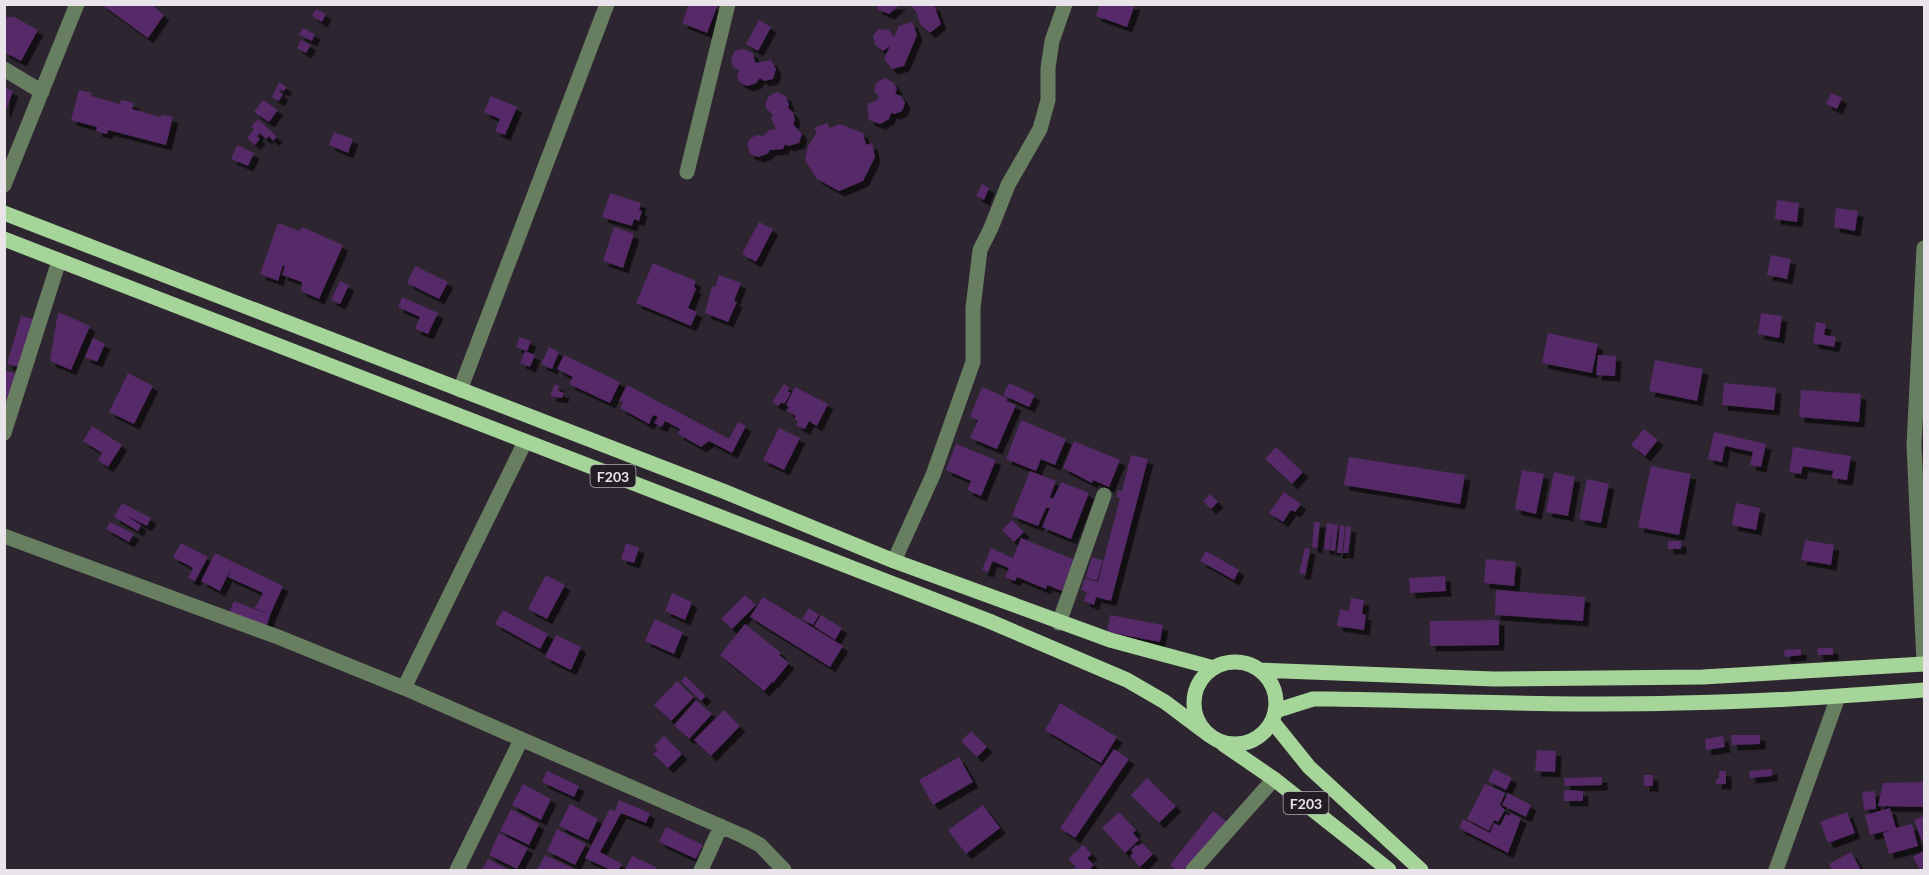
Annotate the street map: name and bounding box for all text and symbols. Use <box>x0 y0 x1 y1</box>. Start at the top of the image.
road number: F203 <box>590 465 636 487</box>
road number: F203 <box>1284 792 1328 814</box>

